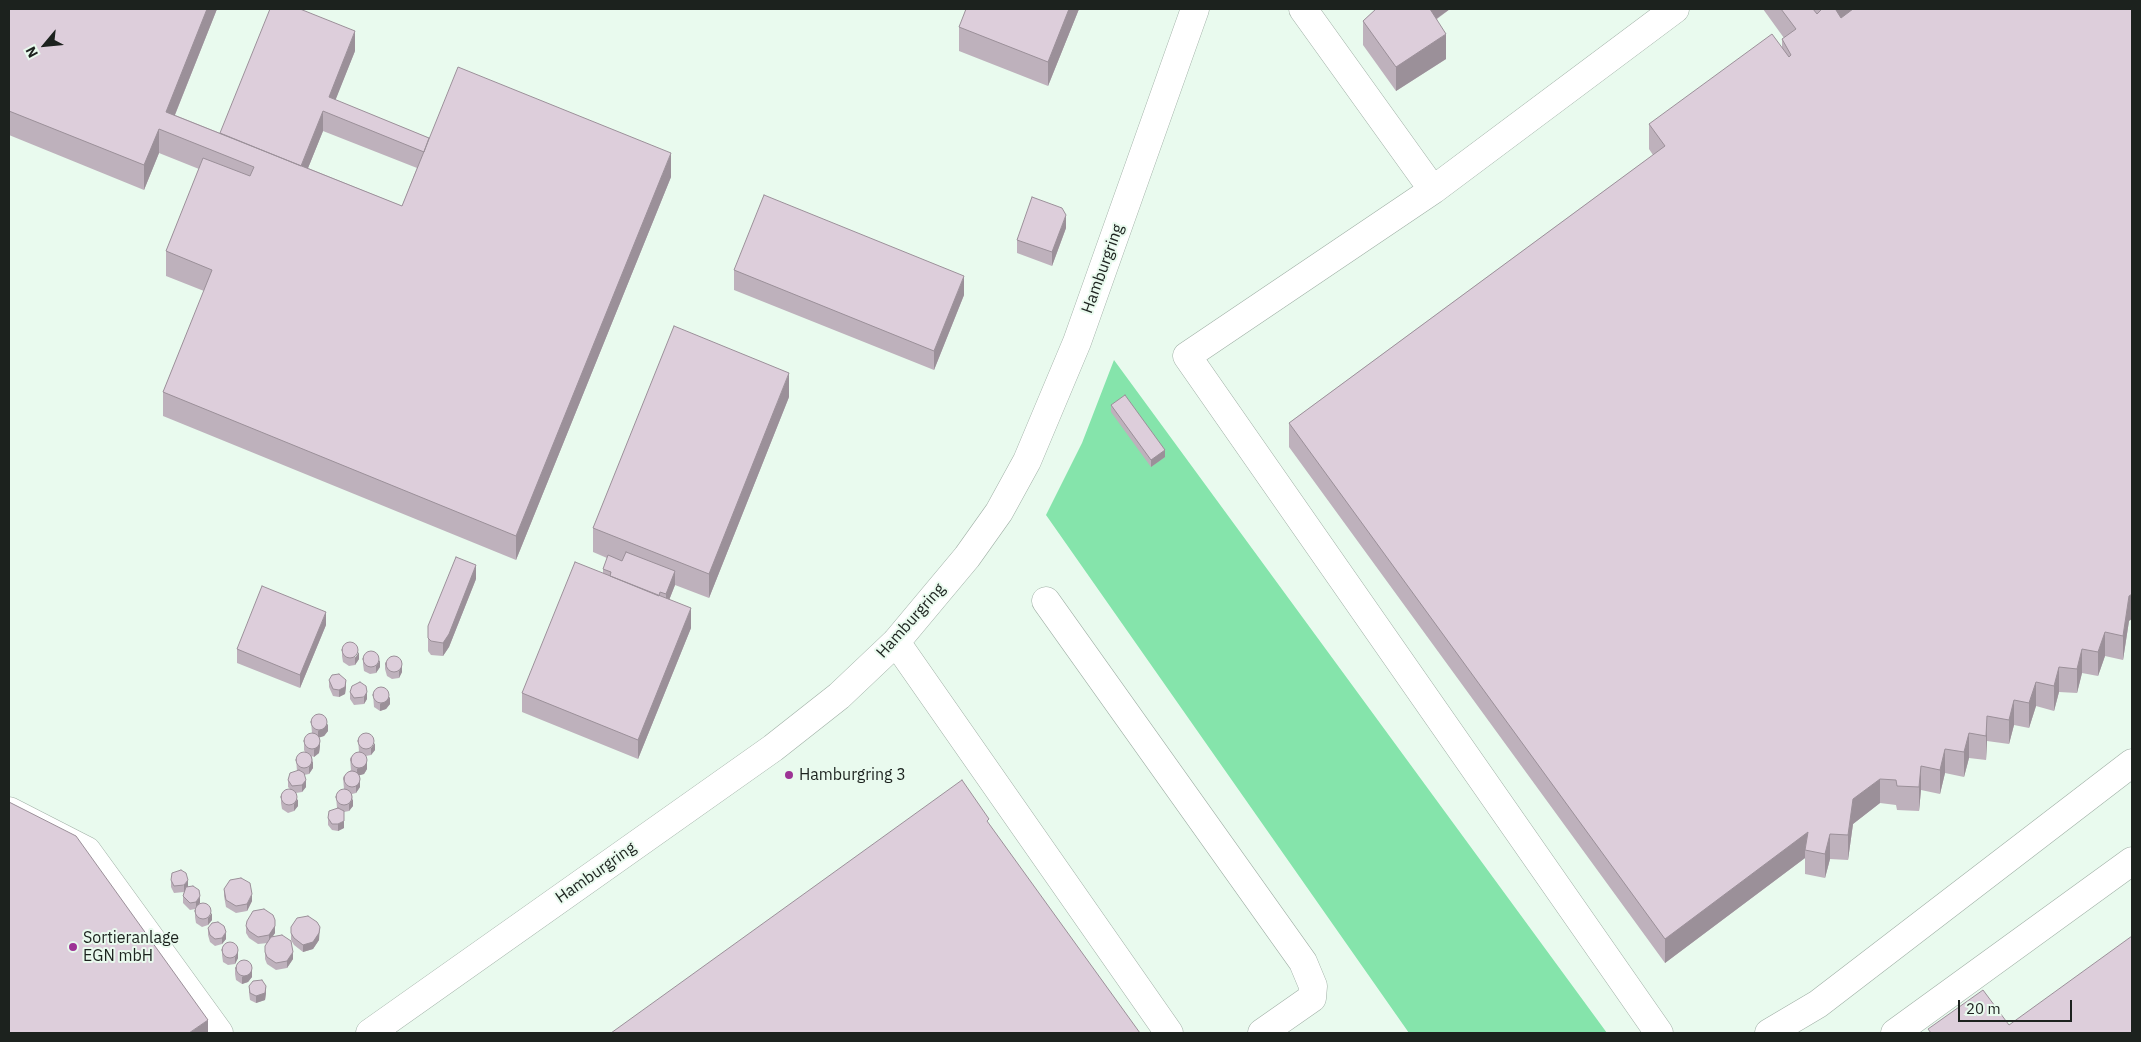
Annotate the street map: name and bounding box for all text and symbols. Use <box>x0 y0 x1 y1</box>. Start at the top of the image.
north arrow <box>20 20 70 70</box>
text: N <box>21 43 42 61</box>
street label: Hamburgring <box>1078 222 1128 316</box>
street label: Hamburgring <box>873 580 949 662</box>
place label: Hamburgring 3 <box>799 765 906 785</box>
marker: Hamburgring 3 <box>783 769 795 781</box>
street label: Hamburgring <box>552 838 640 908</box>
place label: Sortieranlage EGN mbH <box>83 928 179 966</box>
marker: Sortieranlage EGN mbH <box>67 941 79 953</box>
scale bar <box>1961 990 2075 1022</box>
text: 20 m <box>1966 999 2001 1018</box>

